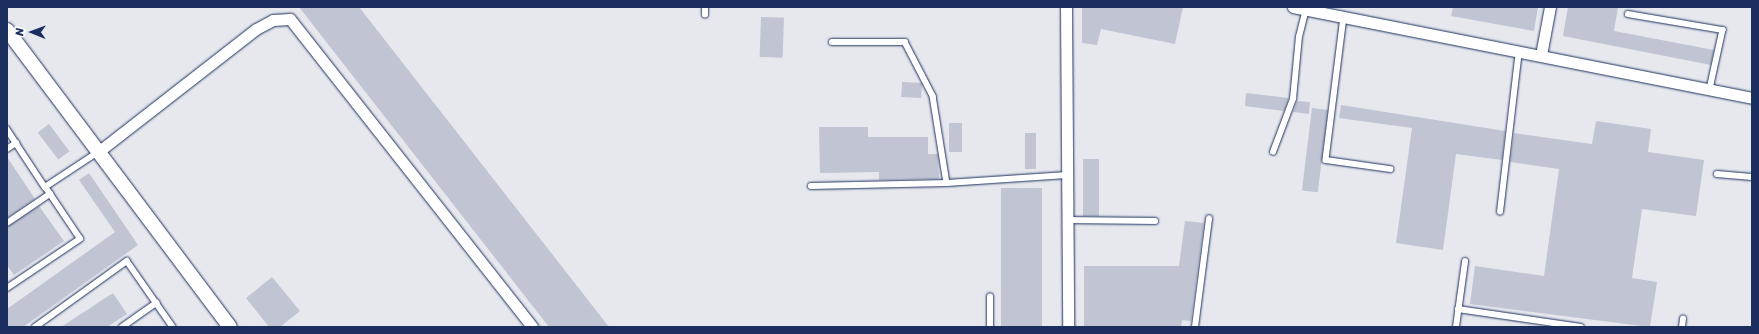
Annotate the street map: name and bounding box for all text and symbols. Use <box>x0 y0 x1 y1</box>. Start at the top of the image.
north arrow <box>12 12 52 52</box>
text: N <box>10 28 29 36</box>

